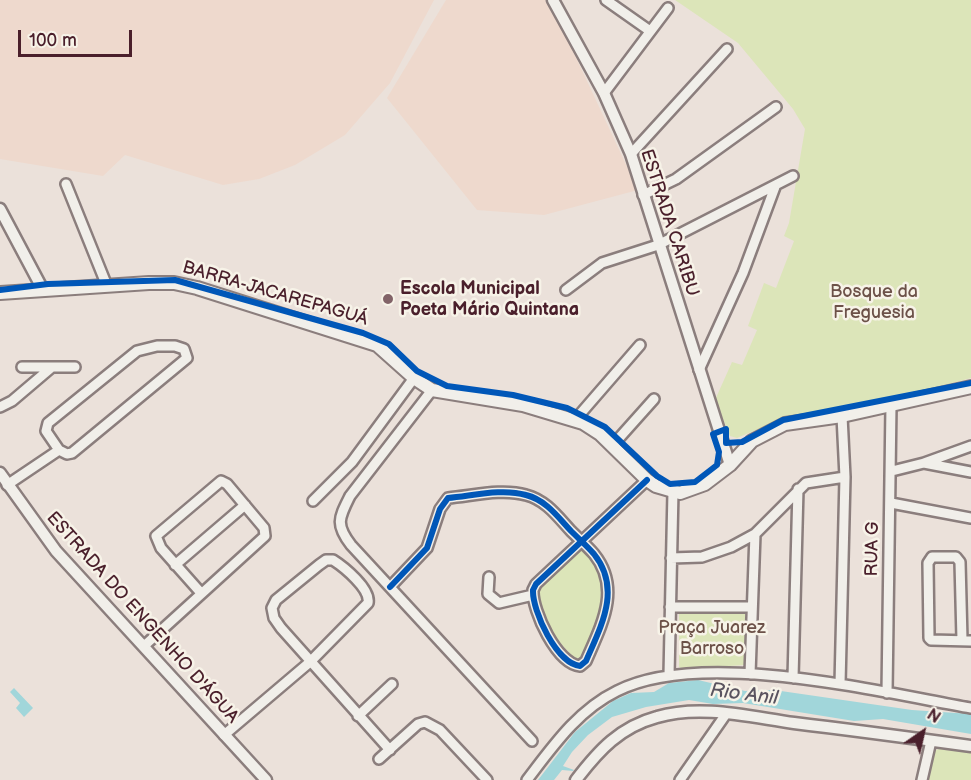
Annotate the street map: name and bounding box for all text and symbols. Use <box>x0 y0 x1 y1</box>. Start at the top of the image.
scale bar <box>21 18 135 56</box>
text: 100 m <box>29 30 77 51</box>
street label: ESTRADA CARIBU <box>635 147 703 299</box>
street label: BARRA-JACAREPAGUÁ <box>180 257 370 331</box>
place label: Escola Municipal Poeta Mário Quintana <box>400 278 579 320</box>
park label: Bosque da Freguesia <box>830 281 918 324</box>
marker: Escola Municipal Poeta Mário Quintana <box>381 292 395 306</box>
street label: ESTRADA DO ENGENHO D'ÁGUA <box>41 508 243 728</box>
street label: RUA G <box>862 521 884 577</box>
park label: Praça Juarez Barroso <box>658 617 766 660</box>
water label: Rio Anil <box>709 679 779 711</box>
north arrow <box>893 702 953 762</box>
text: N <box>923 705 944 728</box>

